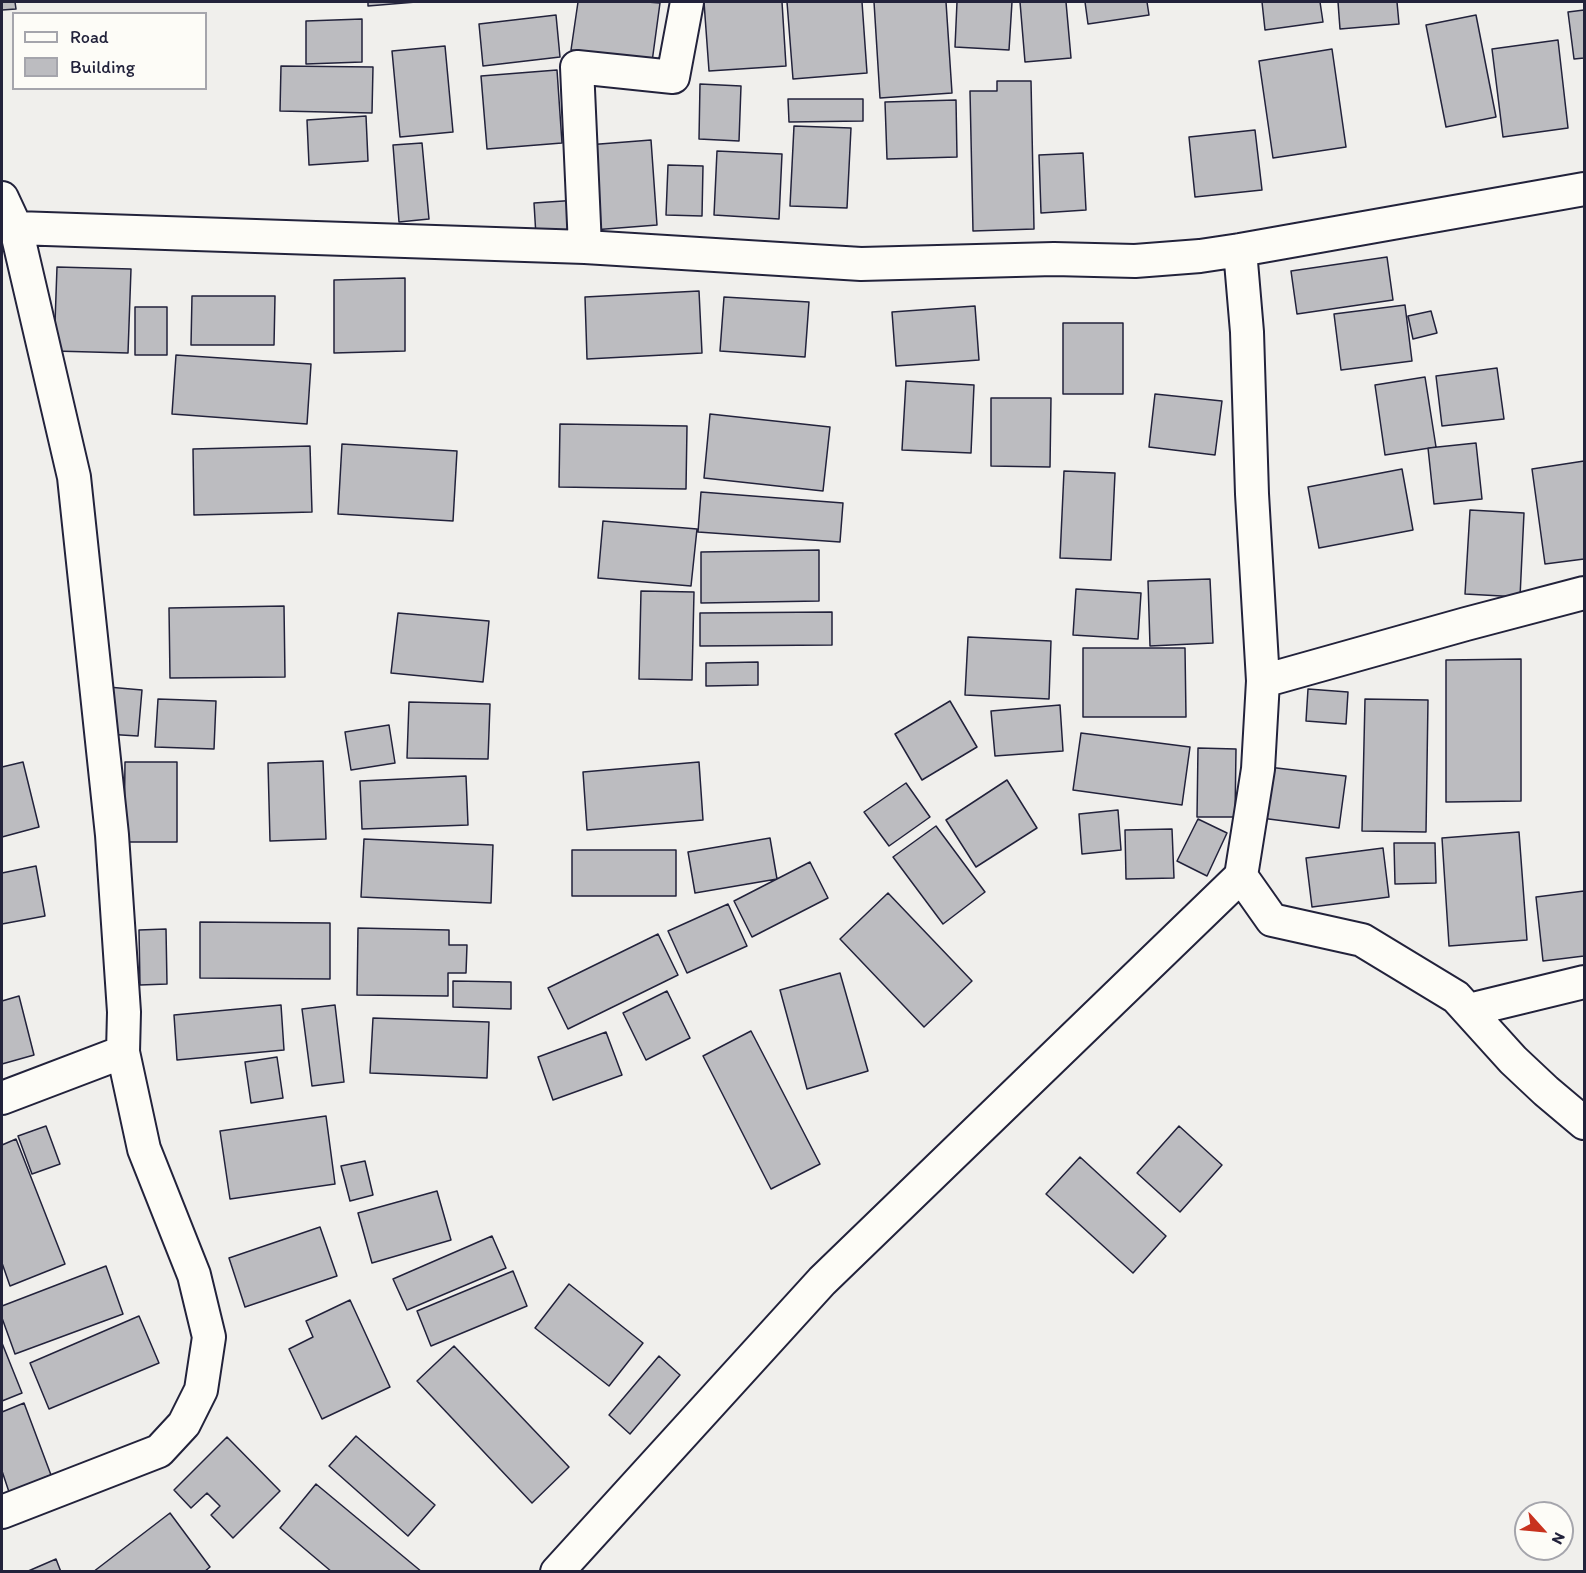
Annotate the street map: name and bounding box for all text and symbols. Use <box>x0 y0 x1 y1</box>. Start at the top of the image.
legend <box>12 12 207 90</box>
text: Road <box>70 26 109 48</box>
text: Building <box>70 56 135 78</box>
north arrow <box>1514 1501 1574 1561</box>
text: N <box>1548 1529 1570 1548</box>

